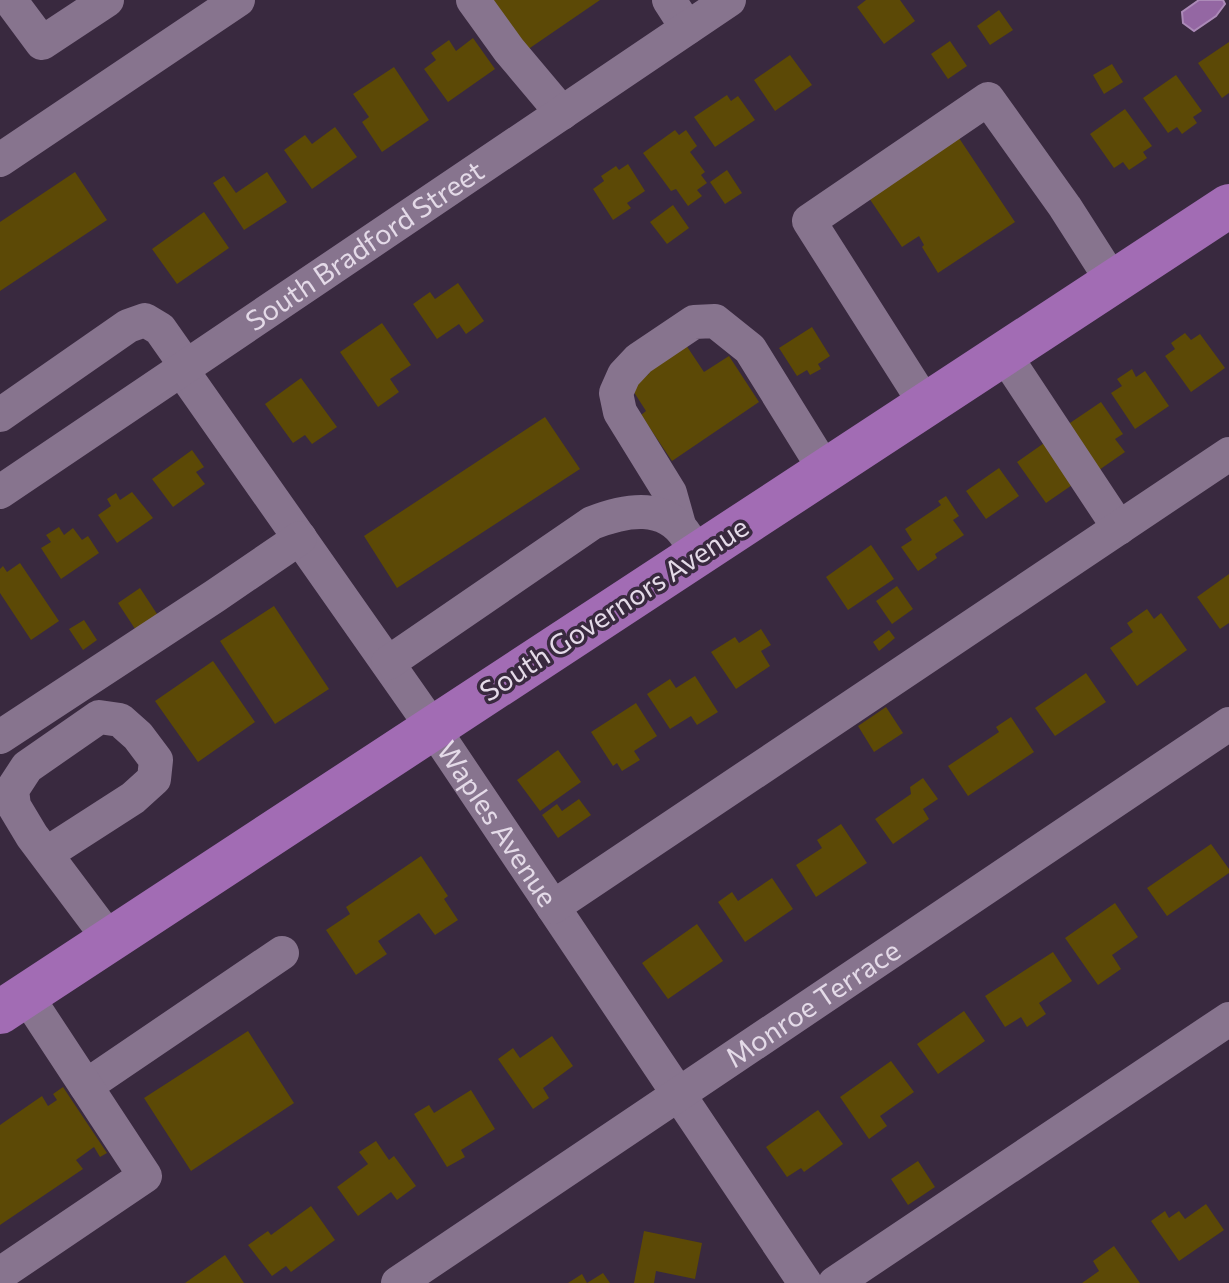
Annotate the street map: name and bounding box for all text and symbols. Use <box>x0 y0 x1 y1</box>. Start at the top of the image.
street label: South Bradford Street <box>239 153 490 337</box>
street label: South Governors Avenue <box>473 509 754 708</box>
street label: Waples Avenue <box>431 734 566 912</box>
street label: Monroe Terrace <box>719 932 906 1074</box>

